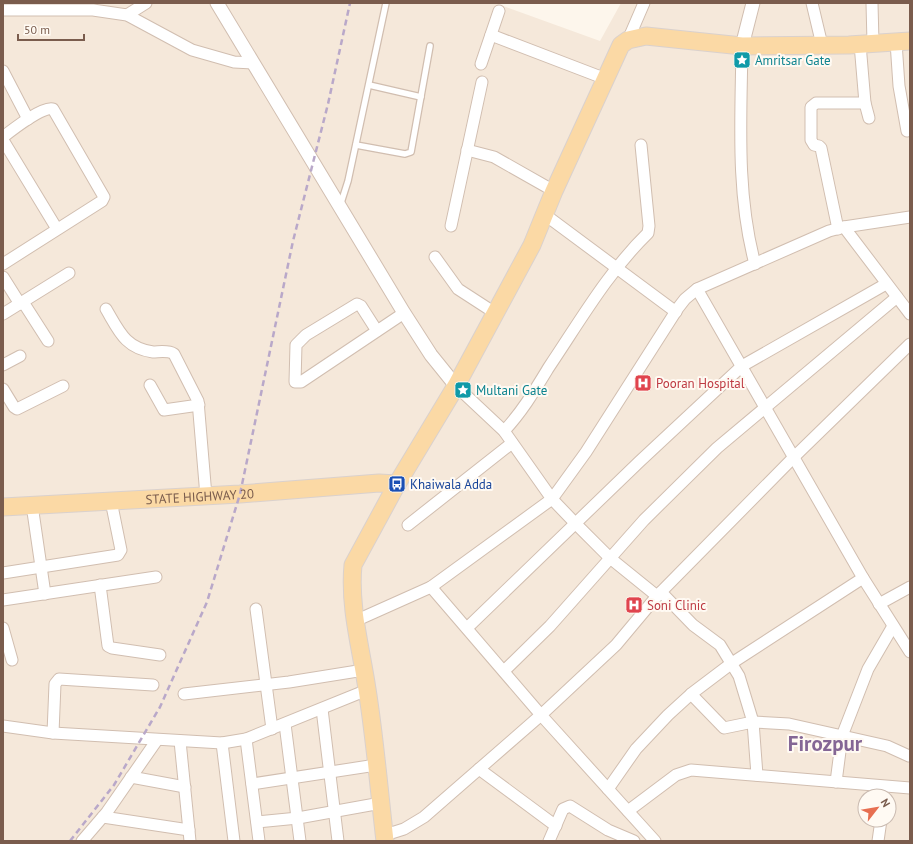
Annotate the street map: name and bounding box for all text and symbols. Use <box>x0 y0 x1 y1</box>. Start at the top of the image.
scale bar <box>18 16 84 42</box>
text: 50 m <box>24 22 50 37</box>
place icon: Amritsar Gate <box>732 50 752 70</box>
place label: Amritsar Gate <box>755 52 831 69</box>
hospital icon: Pooran Hospital <box>633 373 653 393</box>
place label: Pooran Hospital <box>656 375 745 392</box>
place icon: Multani Gate <box>453 380 473 400</box>
place label: Multani Gate <box>476 382 547 399</box>
bus stop icon: Khaiwala Adda <box>387 474 407 494</box>
place label: Khaiwala Adda <box>410 476 492 493</box>
street label: STATE HIGHWAY 20 <box>145 484 255 508</box>
hospital icon: Soni Clinic <box>624 595 644 615</box>
place label: Soni Clinic <box>647 597 706 614</box>
district label: Firozpur <box>788 730 863 757</box>
north arrow <box>857 788 897 828</box>
text: N <box>878 796 893 810</box>

